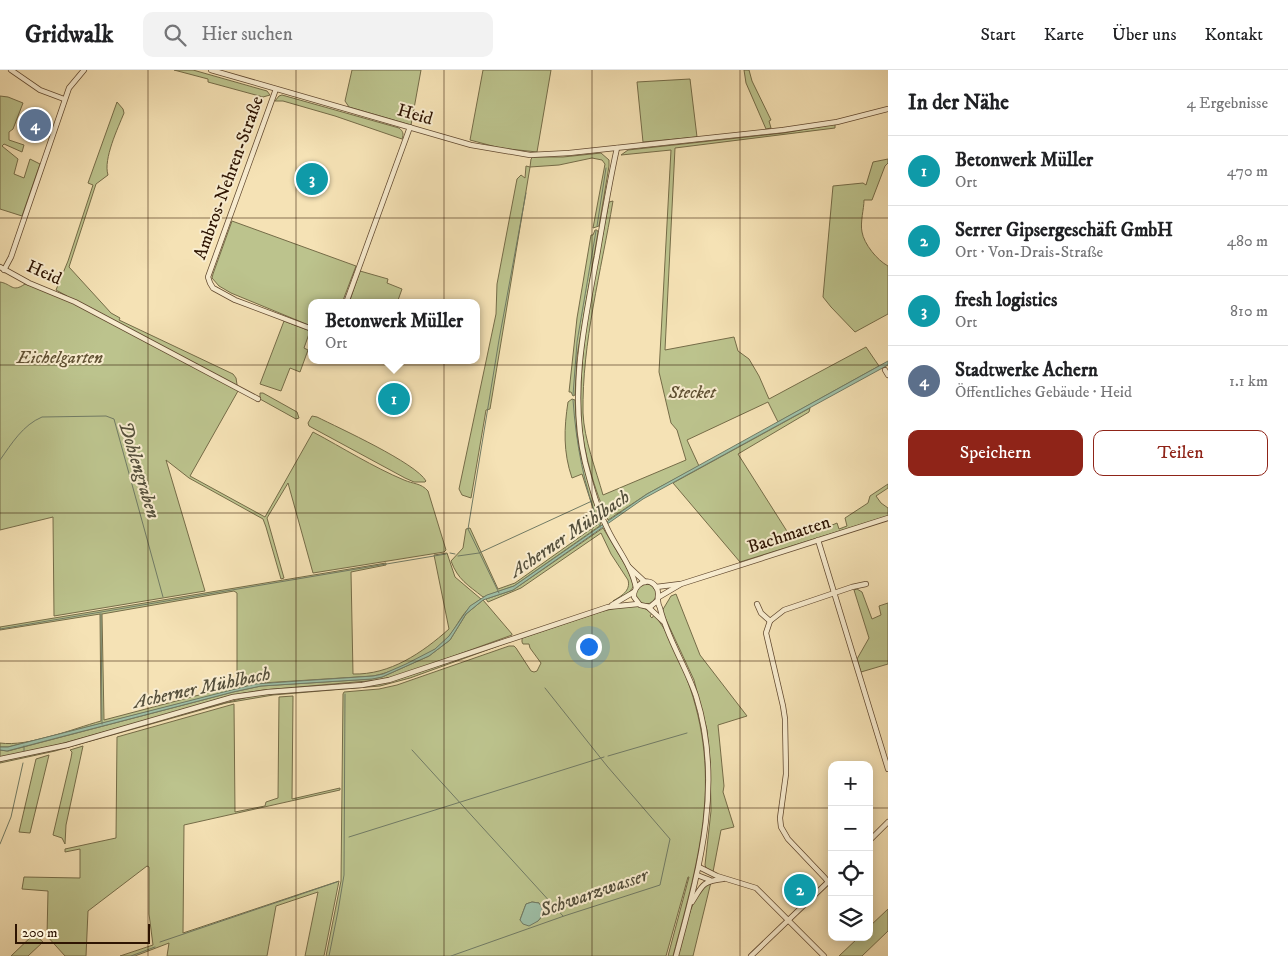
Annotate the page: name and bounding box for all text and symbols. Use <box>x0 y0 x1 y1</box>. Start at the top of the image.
search box <box>143 12 493 57</box>
text: Gridwalk <box>25 20 113 50</box>
icon: search <box>161 21 189 49</box>
text: Hier suchen <box>201 23 293 46</box>
text: Start <box>980 24 1016 46</box>
text: Karte <box>1044 24 1084 46</box>
text: Über uns <box>1112 24 1176 46</box>
text: Kontakt <box>1204 24 1263 46</box>
text: In der Nähe <box>908 90 1009 116</box>
street label: Ambros-Nehren-Straße <box>189 93 269 263</box>
text: 4 Ergebnisse <box>1186 93 1268 113</box>
street label: Heid <box>395 99 435 131</box>
pin: 4 <box>19 106 51 144</box>
text: Betonwerk Müller <box>955 149 1093 172</box>
pin: 3 <box>296 160 328 198</box>
text: 1 <box>921 161 927 181</box>
text: 470 m <box>1227 161 1268 181</box>
text: Ort <box>955 172 977 192</box>
text: Serrer Gipsergeschäft GmbH <box>955 219 1173 242</box>
text: 2 <box>920 231 928 251</box>
text: 480 m <box>1227 231 1268 251</box>
text: Ort · Von-Drais-Straße <box>955 242 1103 262</box>
street label: Heid <box>23 256 65 290</box>
text: fresh logistics <box>955 289 1057 312</box>
popup <box>308 299 480 364</box>
text: 3 <box>921 301 927 321</box>
text: 810 m <box>1230 301 1268 321</box>
text: Betonwerk Müller <box>325 310 463 333</box>
text: Ort <box>955 312 977 332</box>
text: Ort <box>325 333 347 353</box>
park label: Eichelgarten <box>16 347 103 369</box>
text: Stadtwerke Achern <box>955 359 1098 382</box>
text: 4 <box>919 371 929 391</box>
text: 1.1 km <box>1229 371 1268 391</box>
pin: 1 <box>378 380 410 418</box>
park label: Stecket <box>668 382 717 404</box>
text: Öffentliches Gebäude · Heid <box>955 382 1132 402</box>
water label: Dohlengraben <box>113 419 165 522</box>
button: Speichern <box>908 430 1083 476</box>
button: Teilen <box>1093 430 1268 476</box>
water label: Acherner Mühlbach <box>504 485 635 584</box>
street label: Bachmatten <box>745 511 834 559</box>
your location <box>576 634 602 660</box>
water label: Acherner Mühlbach <box>129 662 273 714</box>
map controls <box>828 761 873 941</box>
button: + <box>828 761 873 806</box>
button: − <box>828 806 873 851</box>
button: locate <box>828 851 873 896</box>
water label: Schwarzwasser <box>536 863 653 923</box>
pin: 2 <box>784 871 816 909</box>
button: layers <box>828 896 873 941</box>
scale bar <box>15 921 150 944</box>
text: 200 m <box>22 924 57 942</box>

